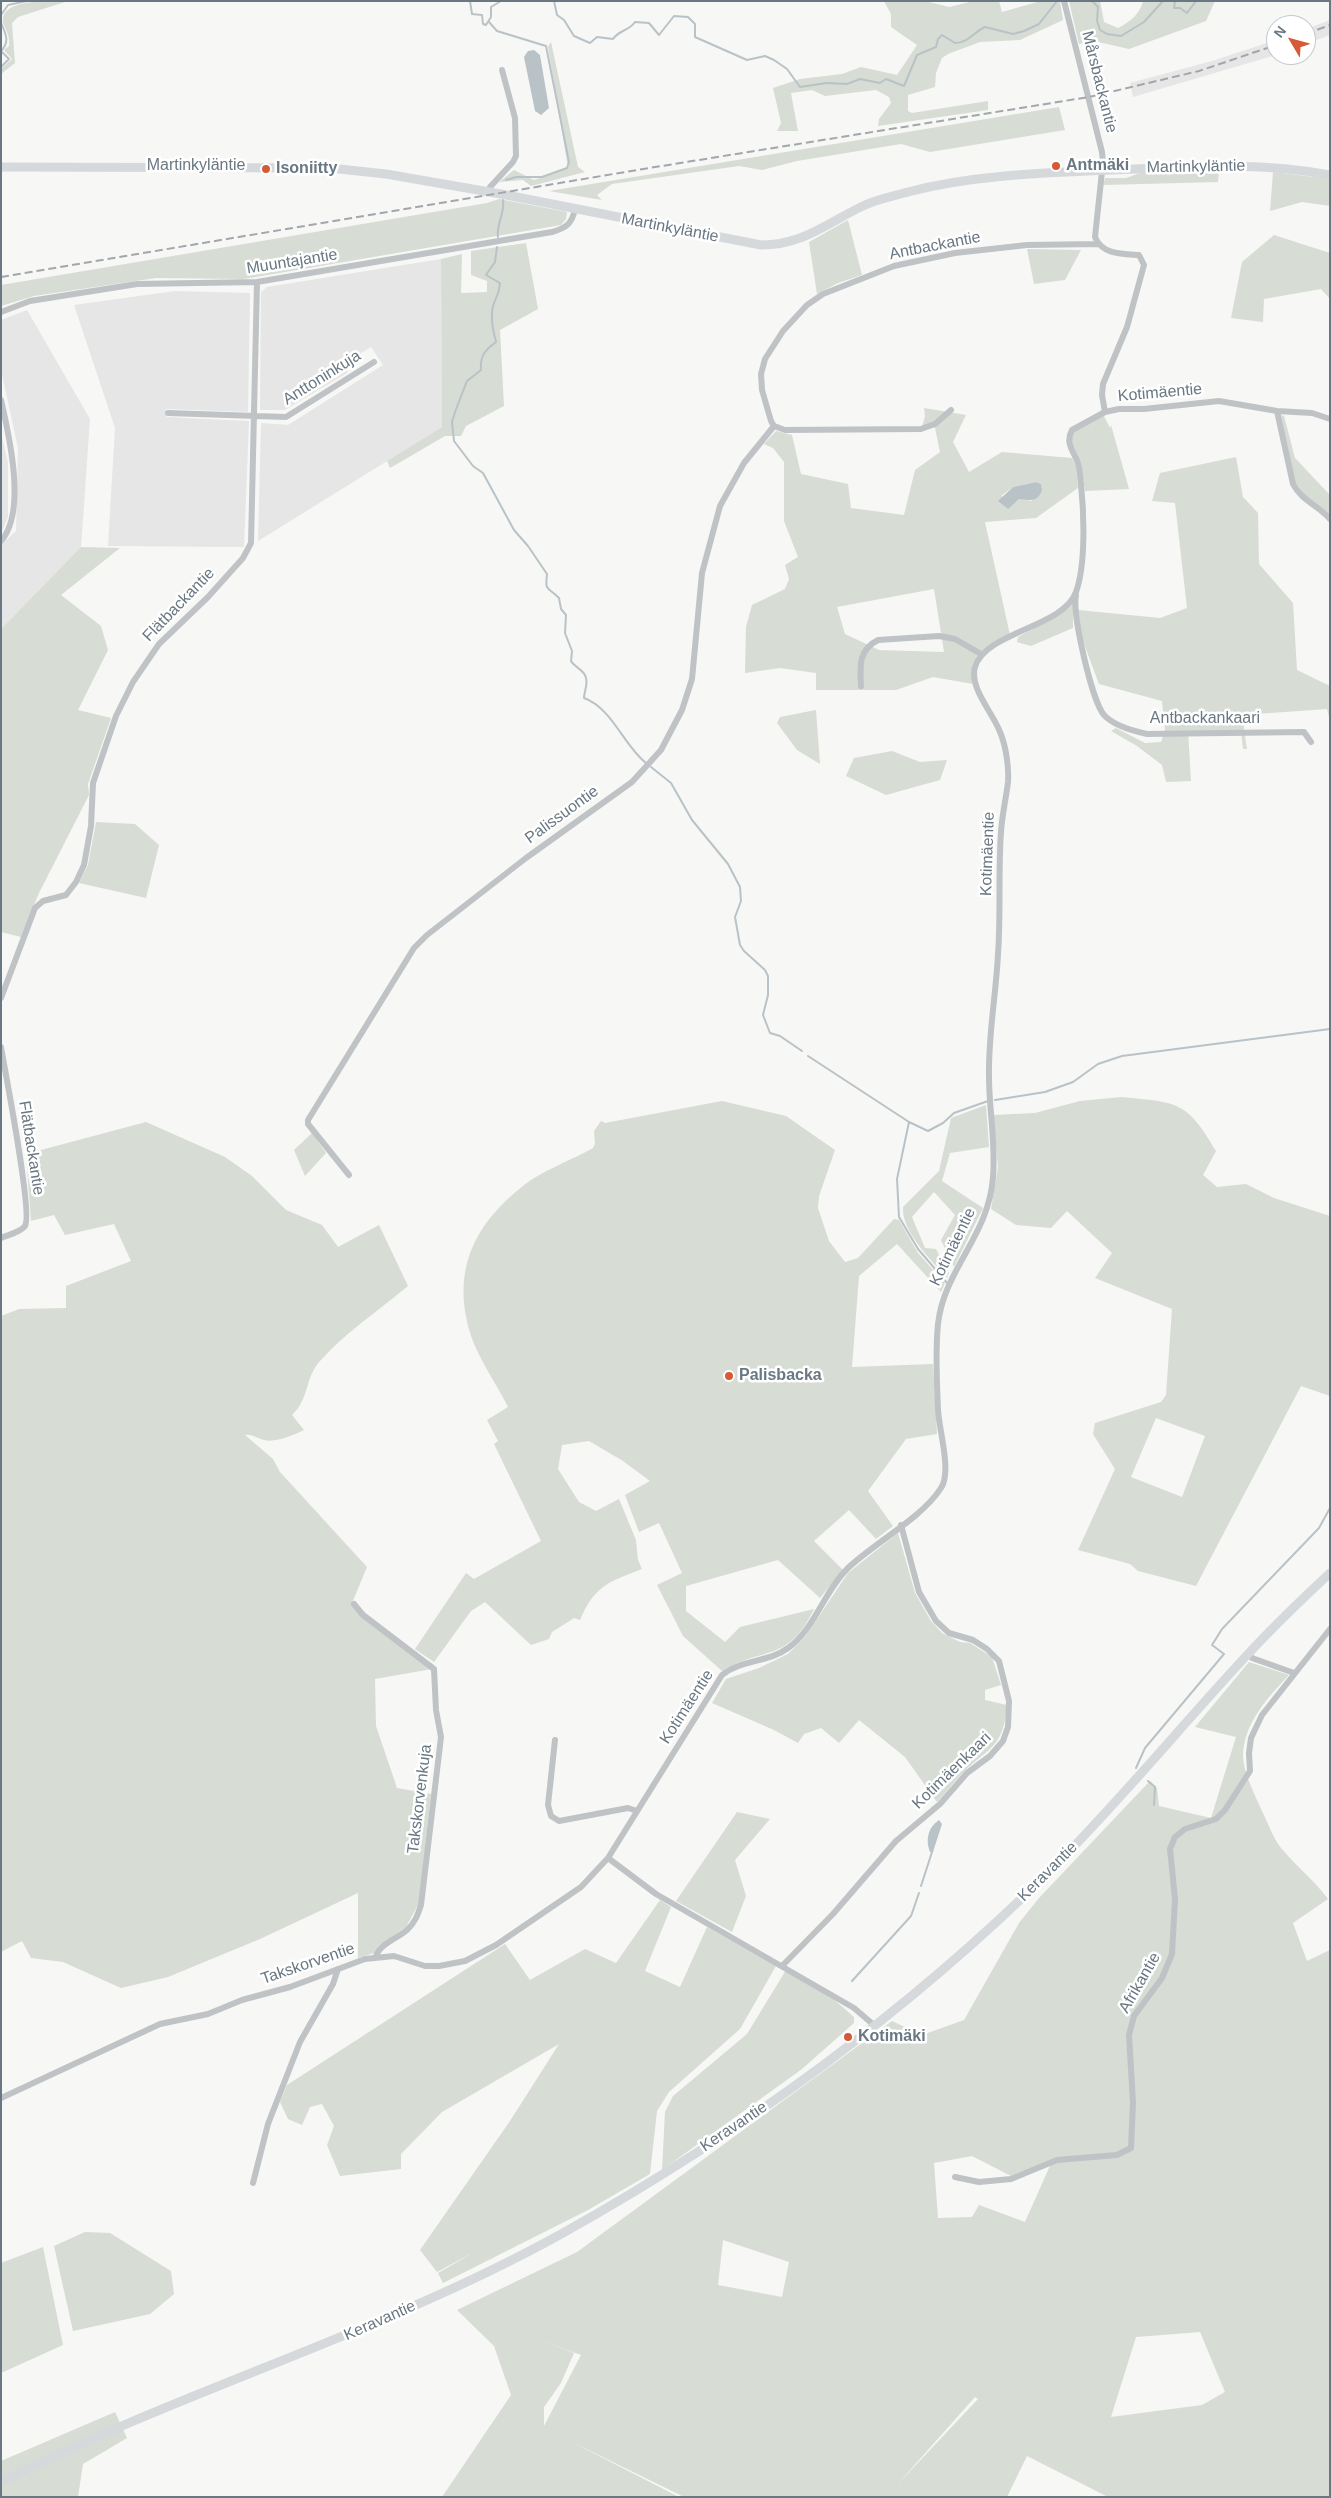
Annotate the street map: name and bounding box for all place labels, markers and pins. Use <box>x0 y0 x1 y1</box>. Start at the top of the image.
place label: Antmäki <box>1066 156 1129 176</box>
place label: Isoniitty <box>276 159 337 179</box>
marker: Antmäki <box>1050 160 1062 172</box>
marker: Isoniitty <box>260 163 272 175</box>
place label: Palisbacka <box>739 1366 822 1386</box>
marker: Palisbacka <box>723 1370 735 1382</box>
place label: Kotimäki <box>858 2027 926 2047</box>
marker: Kotimäki <box>842 2031 854 2043</box>

